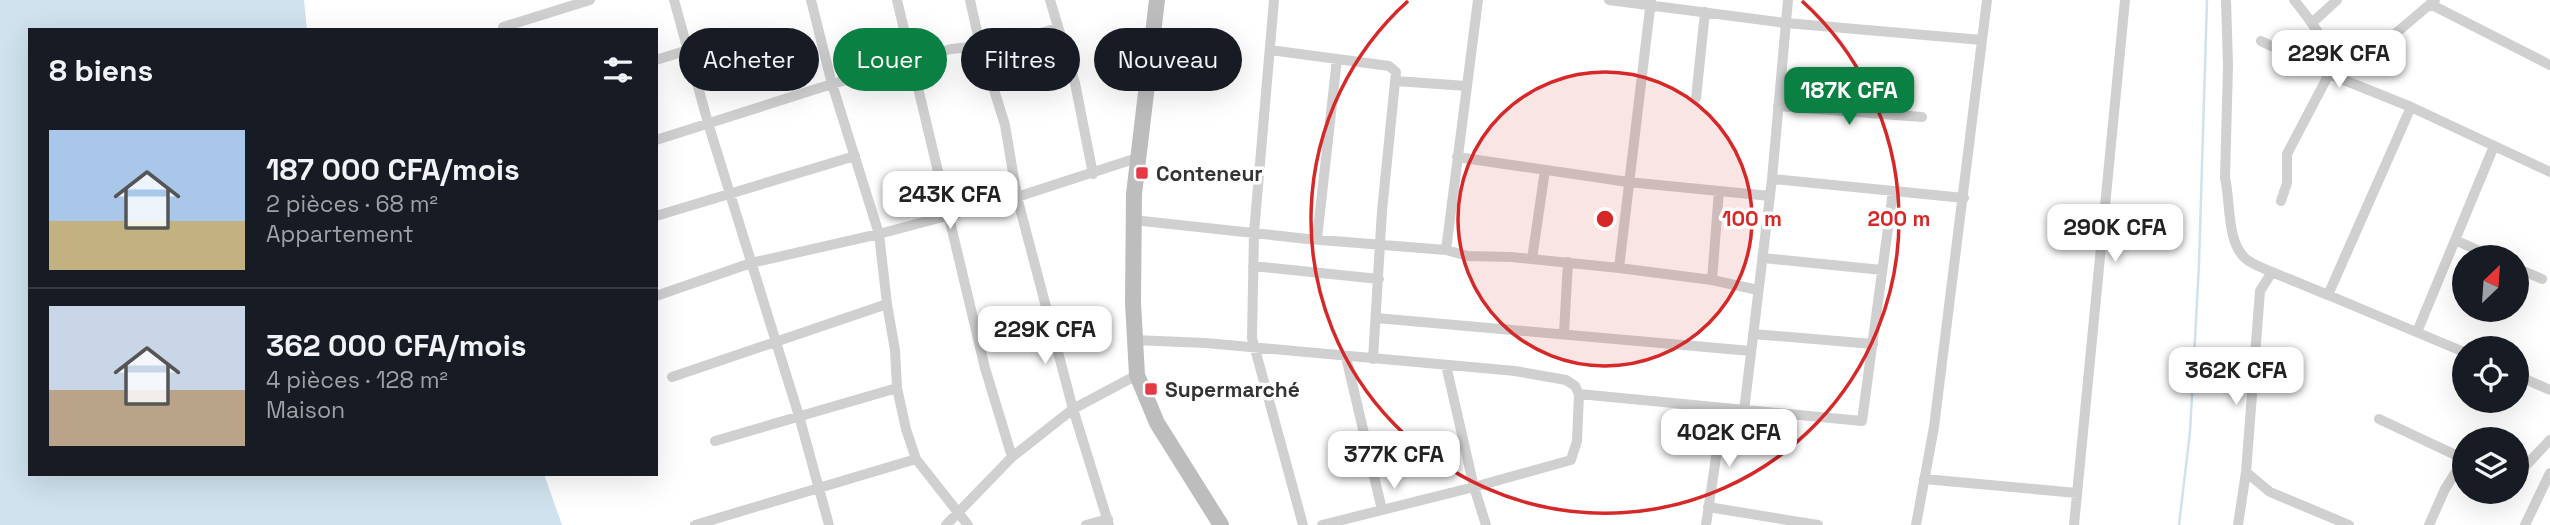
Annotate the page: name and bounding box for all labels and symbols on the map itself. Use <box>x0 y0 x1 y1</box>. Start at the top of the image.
pin: 229K CFA <box>2267 31 2411 90</box>
pin: 187K CFA <box>1777 68 1921 127</box>
place label: Conteneur <box>1156 160 1263 187</box>
marker: Conteneur <box>1134 165 1150 181</box>
pin: 243K CFA <box>878 172 1022 231</box>
pin: 290K CFA <box>2043 204 2187 264</box>
text: 100 m <box>1722 205 1782 232</box>
text: 200 m <box>1868 205 1930 232</box>
centre of rings <box>1593 207 1617 231</box>
north arrow <box>2452 245 2529 322</box>
pin: 229K CFA <box>973 306 1117 366</box>
pin: 362K CFA <box>2164 348 2308 407</box>
place label: Supermarché <box>1165 376 1300 403</box>
marker: Supermarché <box>1143 381 1159 397</box>
pin: 402K CFA <box>1657 410 1801 469</box>
pin: 377K CFA <box>1322 432 1466 491</box>

